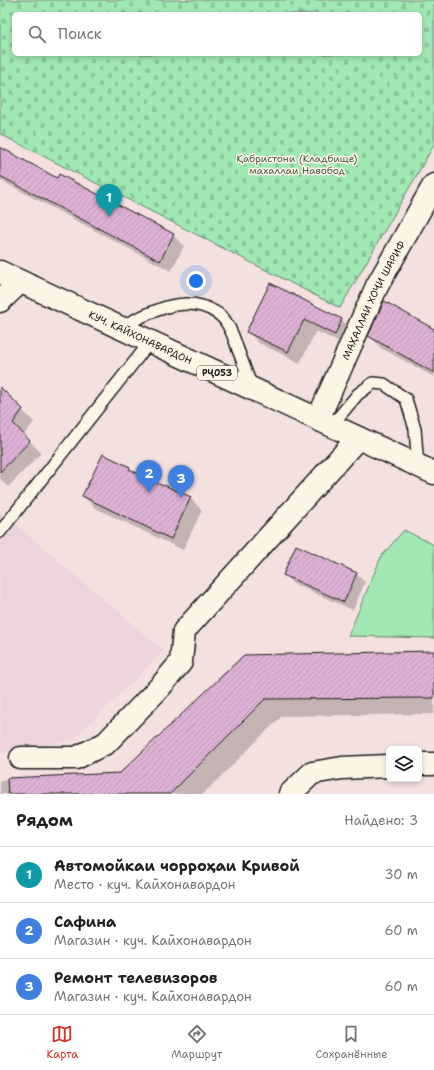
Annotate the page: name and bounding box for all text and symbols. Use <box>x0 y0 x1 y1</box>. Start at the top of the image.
search box <box>12 12 422 56</box>
icon: search <box>26 23 48 45</box>
text: Поиск <box>58 24 102 44</box>
park label: Қабристони (Кладбище) махаллаи Навобод <box>237 152 357 177</box>
pin: 1 <box>96 184 122 217</box>
street label: МАҲАЛЛАИ ХОҶИ ШАРИФ <box>339 238 408 362</box>
your location <box>186 271 206 291</box>
street label: КУЧ. КАЙХОНАВАРДОН <box>87 307 195 367</box>
road number: РҶ053 <box>197 366 237 380</box>
pin: 2 <box>136 460 162 493</box>
pin: 3 <box>168 465 194 498</box>
map controls <box>386 746 422 782</box>
button: layers <box>386 746 422 782</box>
text: Рядом <box>16 809 73 831</box>
text: Найдено: 3 <box>344 812 418 829</box>
text: Автомойкаи чорроҳаи Кривой <box>54 856 300 876</box>
text: 1 <box>26 866 32 883</box>
text: 30 m <box>384 866 418 883</box>
text: Место · куч. Кайхонавардон <box>54 876 235 893</box>
text: Сафина <box>54 912 116 932</box>
text: 2 <box>24 922 34 939</box>
text: 60 m <box>385 922 418 939</box>
text: Магазин · куч. Кайхонавардон <box>54 932 252 949</box>
text: Ремонт телевизоров <box>54 968 218 988</box>
text: 3 <box>24 978 34 995</box>
text: 60 m <box>385 978 418 995</box>
text: Магазин · куч. Кайхонавардон <box>54 988 252 1005</box>
tab: Карта <box>47 1023 78 1062</box>
tab: Маршрут <box>171 1023 222 1062</box>
tab: Сохранённые <box>316 1023 387 1062</box>

